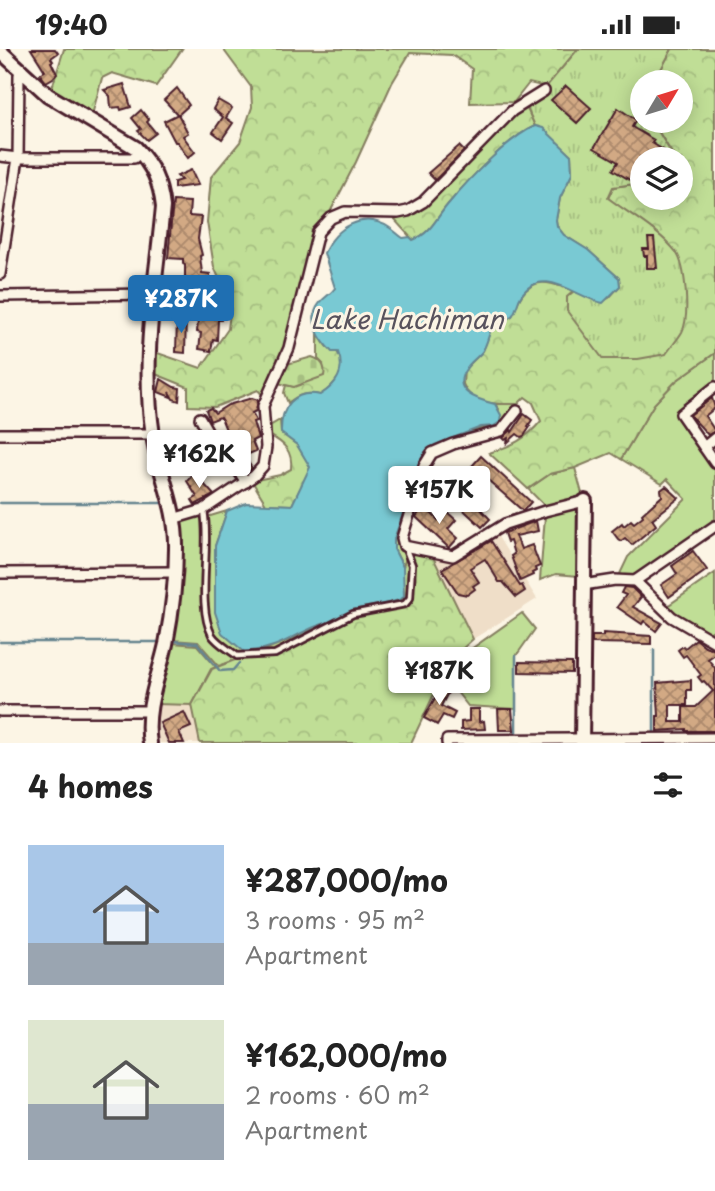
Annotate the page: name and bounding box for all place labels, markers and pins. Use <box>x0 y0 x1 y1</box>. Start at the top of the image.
pin: ¥287K <box>132 275 230 335</box>
pin: ¥162K <box>150 431 248 490</box>
pin: ¥157K <box>390 467 488 526</box>
pin: ¥187K <box>390 647 488 707</box>

